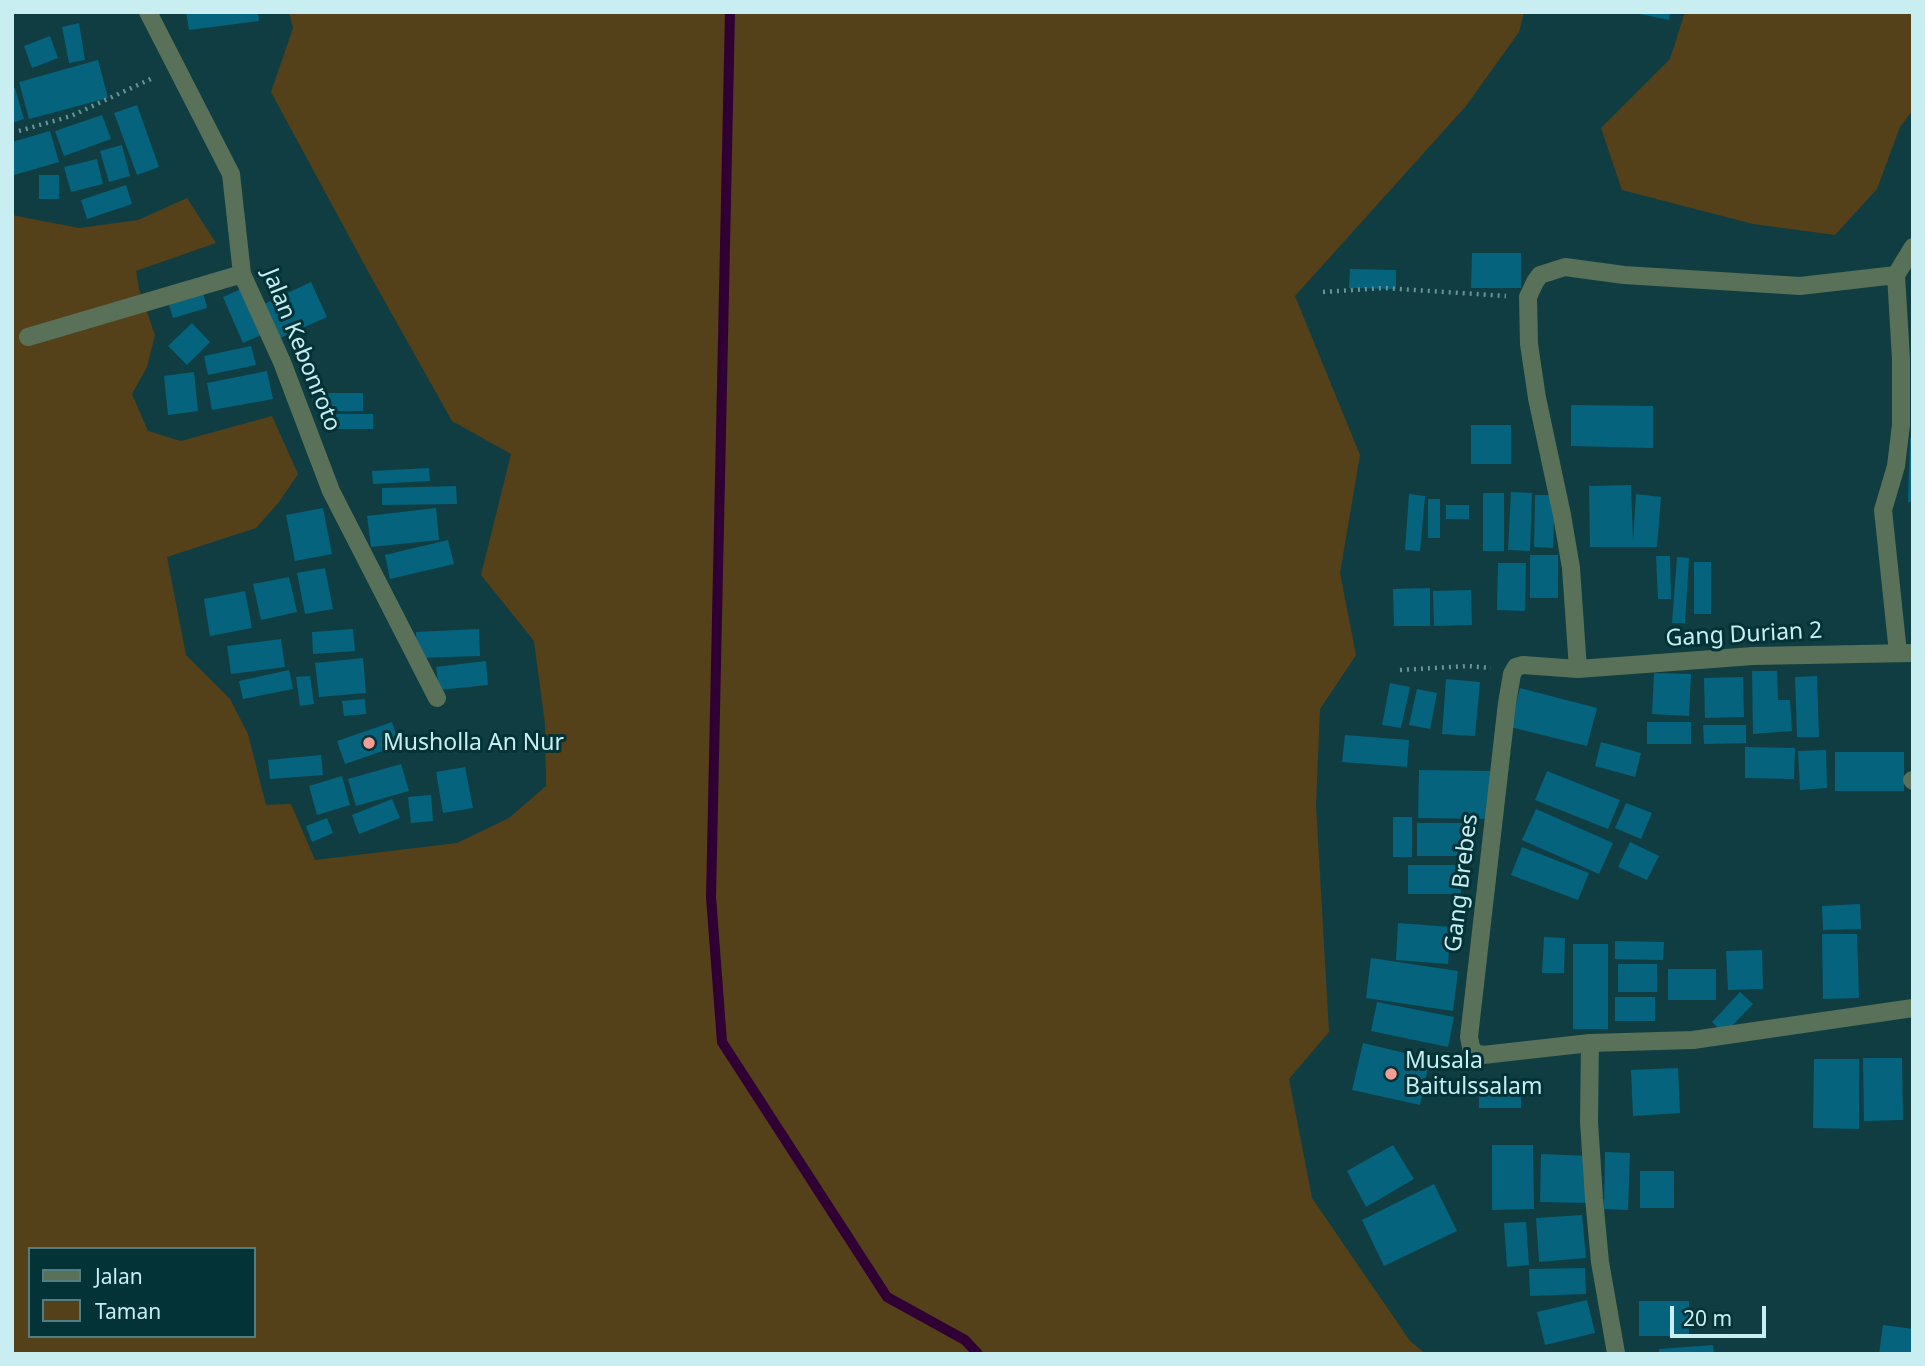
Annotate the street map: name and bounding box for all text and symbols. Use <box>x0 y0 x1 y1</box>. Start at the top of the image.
street label: Jalan Kebonroto <box>256 265 346 435</box>
street label: Gang Durian 2 <box>1665 617 1823 653</box>
place label: Musholla An Nur <box>383 729 564 757</box>
marker: Musholla An Nur <box>361 735 377 751</box>
street label: Gang Brebes <box>1440 812 1484 954</box>
place label: Musala Baitulssalam <box>1405 1047 1543 1101</box>
marker: Musala Baitulssalam <box>1383 1066 1399 1082</box>
legend <box>28 1247 256 1338</box>
text: Jalan <box>95 1262 143 1290</box>
scale bar <box>1673 1292 1769 1336</box>
text: Taman <box>95 1297 161 1325</box>
text: 20 m <box>1683 1304 1732 1332</box>

